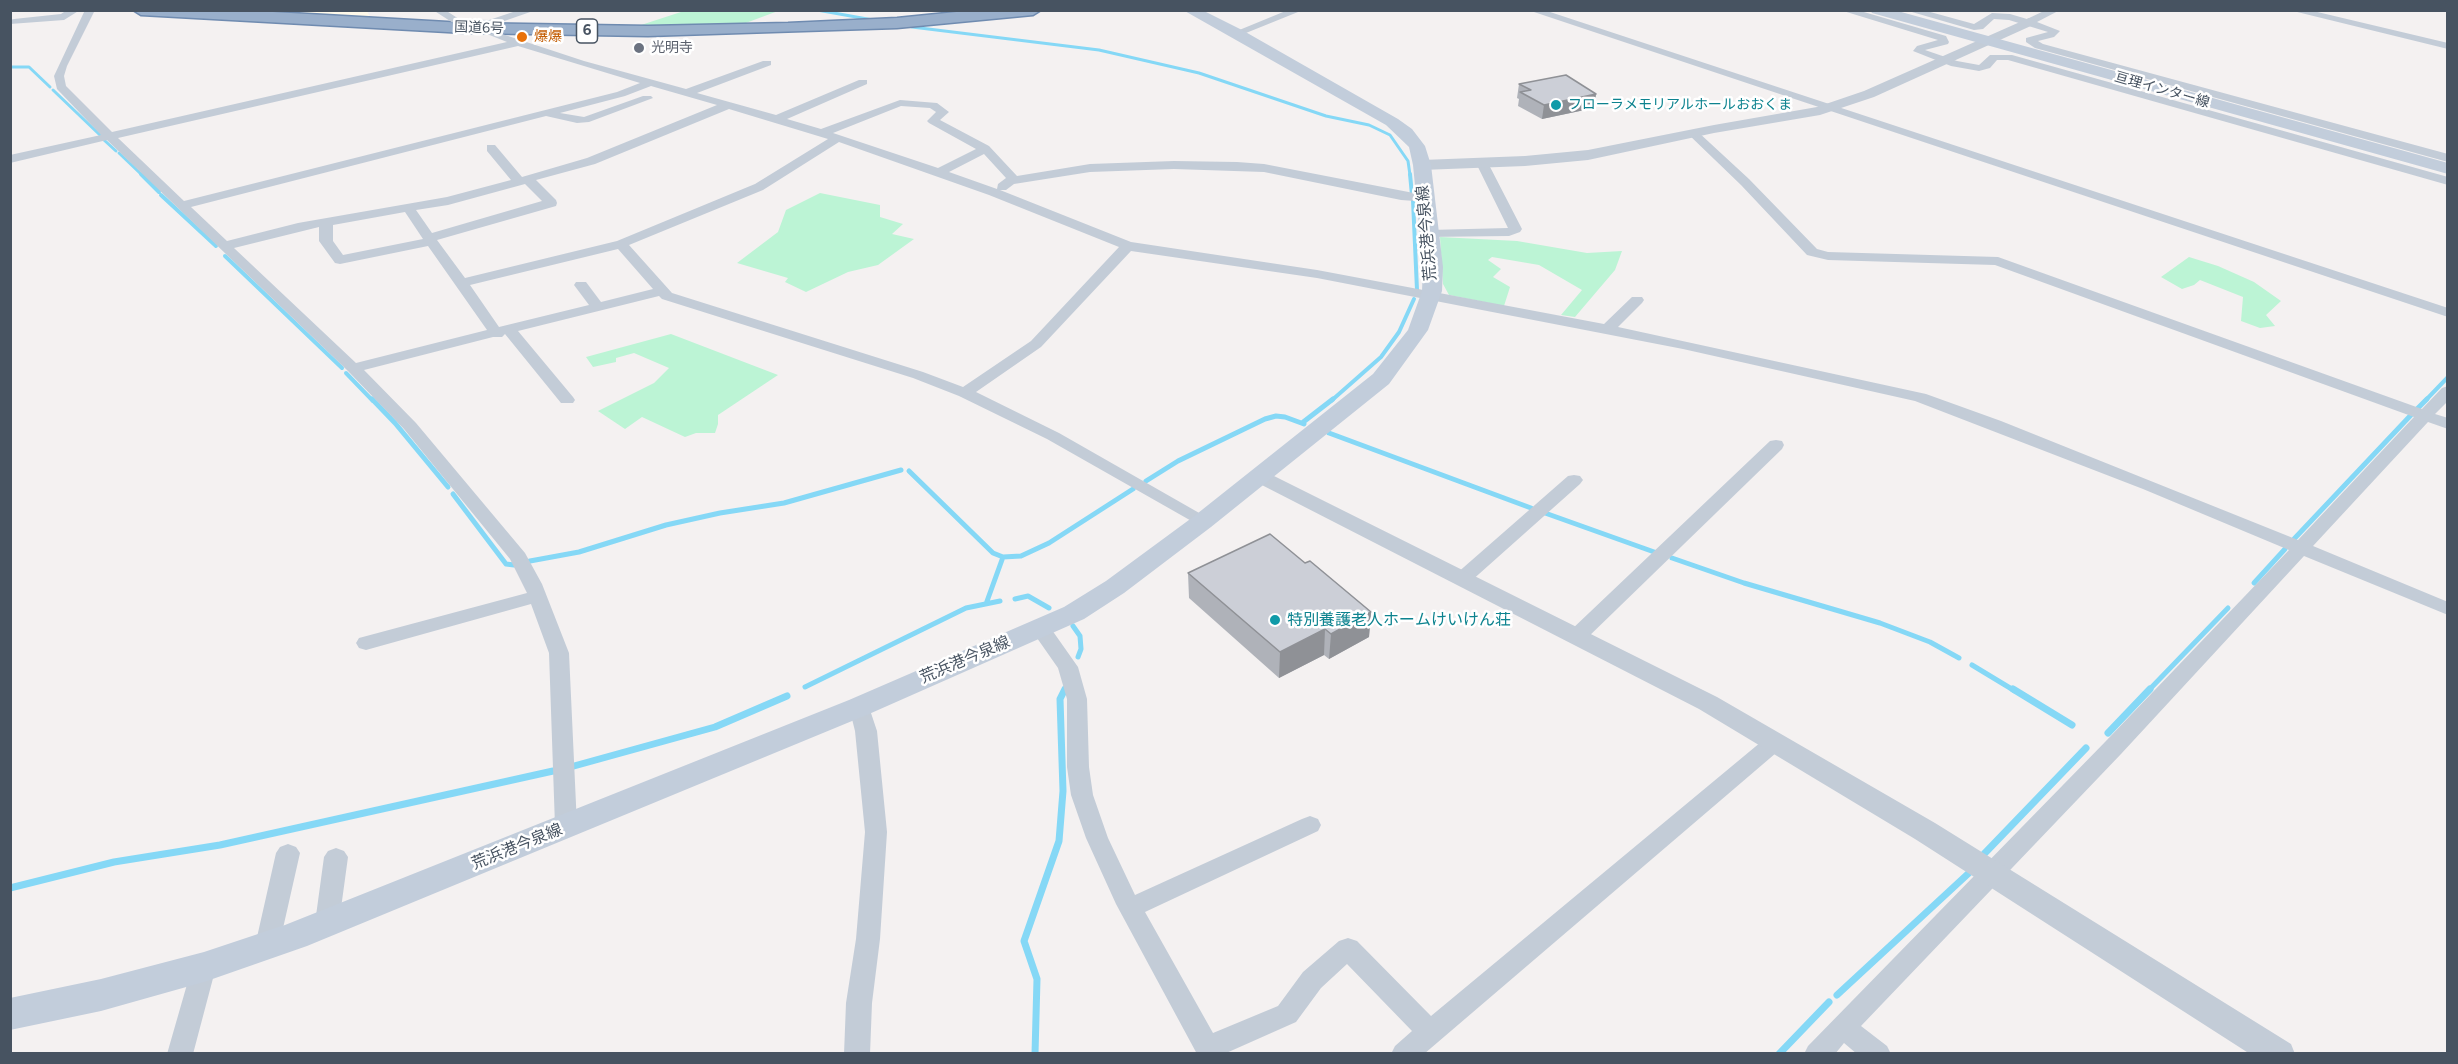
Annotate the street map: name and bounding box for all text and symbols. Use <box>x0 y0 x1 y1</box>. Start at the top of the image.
street label: 国道6号 <box>454 19 504 37</box>
road number: 6 <box>576 19 598 43</box>
place label: 爆爆 <box>534 29 562 45</box>
marker: 爆爆 <box>515 30 529 44</box>
place label: 光明寺 <box>651 40 693 56</box>
marker: 光明寺 <box>632 41 646 55</box>
street label: 亘理インター線 <box>2113 68 2211 112</box>
place label: フローラメモリアルホールおおくま <box>1568 97 1792 113</box>
marker: フローラメモリアルホールおおくま <box>1549 98 1563 112</box>
street label: 荒浜港今泉線 <box>1413 184 1441 282</box>
place label: 特別養護老人ホームけいけん荘 <box>1287 610 1511 630</box>
marker: 特別養護老人ホームけいけん荘 <box>1268 613 1282 627</box>
street label: 荒浜港今泉線 <box>917 632 1013 688</box>
street label: 荒浜港今泉線 <box>469 820 565 874</box>

